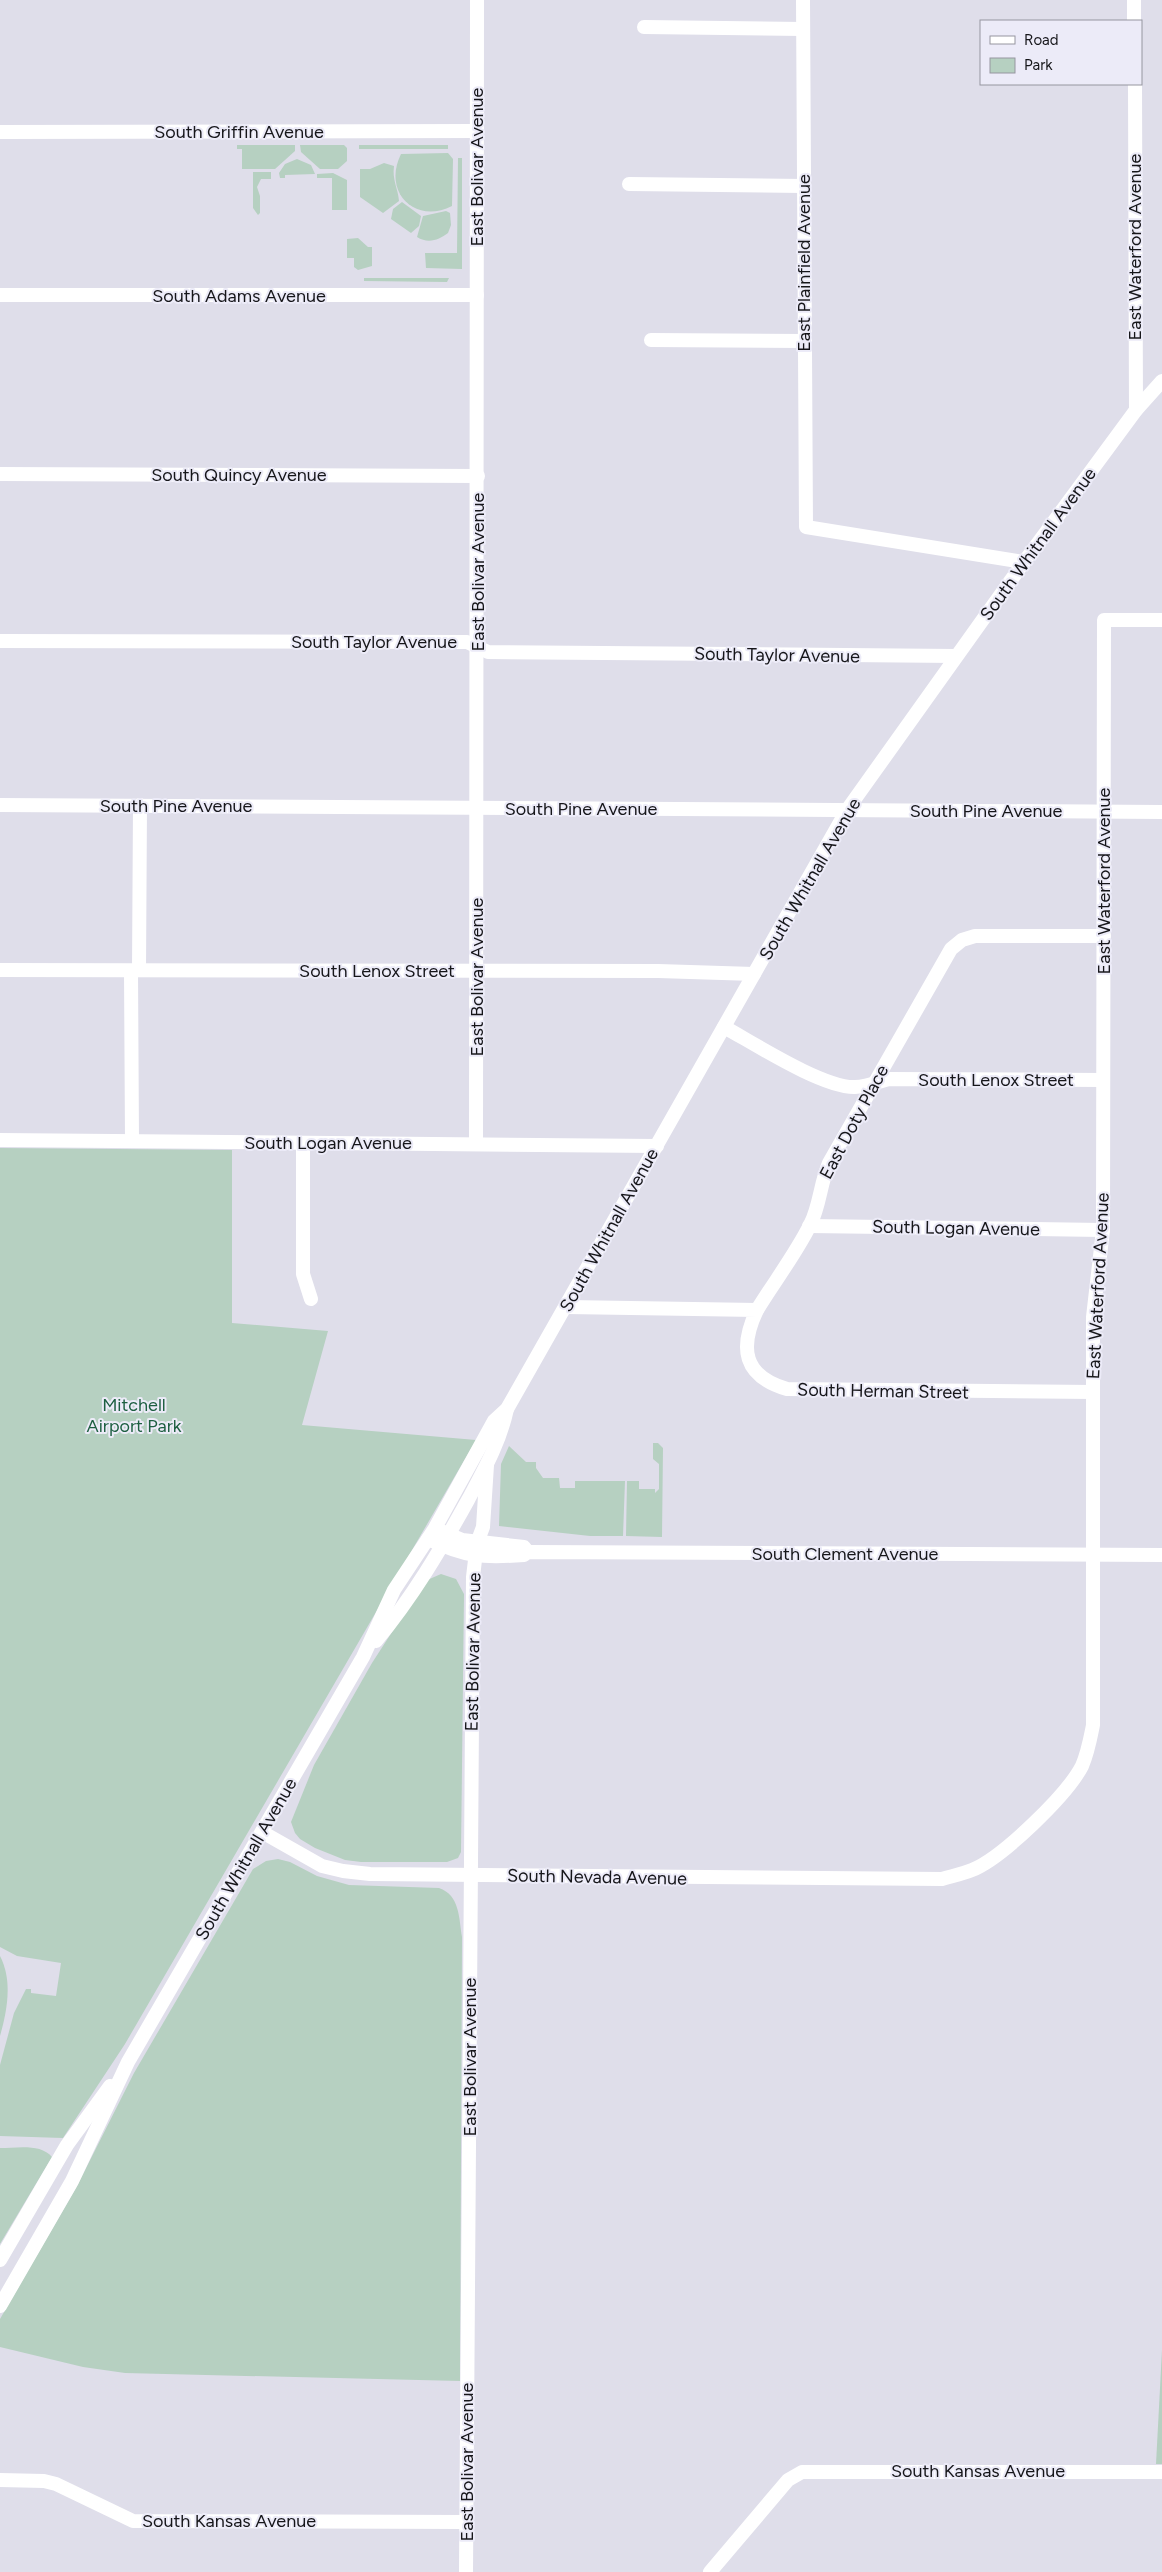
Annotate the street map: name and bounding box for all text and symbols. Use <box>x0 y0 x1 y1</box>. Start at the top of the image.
legend <box>980 20 1142 85</box>
text: Road <box>1024 31 1059 49</box>
text: Park <box>1024 56 1053 74</box>
street label: East Bolivar Avenue <box>466 87 488 246</box>
street label: South Griffin Avenue <box>154 121 324 143</box>
street label: East Waterford Avenue <box>1124 153 1146 340</box>
street label: East Plainfield Avenue <box>793 174 815 352</box>
street label: South Adams Avenue <box>152 285 326 307</box>
street label: South Whitnall Avenue <box>975 463 1101 625</box>
street label: South Quincy Avenue <box>151 464 327 486</box>
street label: East Bolivar Avenue <box>467 492 489 651</box>
street label: South Taylor Avenue <box>291 631 457 653</box>
street label: South Taylor Avenue <box>694 643 860 667</box>
street label: East Waterford Avenue <box>1093 787 1115 974</box>
street label: South Whitnall Avenue <box>755 794 866 964</box>
street label: South Pine Avenue <box>100 795 252 817</box>
street label: South Pine Avenue <box>505 798 657 820</box>
street label: South Pine Avenue <box>910 800 1062 822</box>
street label: East Bolivar Avenue <box>466 897 488 1056</box>
street label: South Lenox Street <box>299 960 455 982</box>
street label: East Doty Place <box>815 1061 893 1183</box>
street label: South Lenox Street <box>918 1069 1074 1091</box>
street label: South Logan Avenue <box>244 1132 412 1154</box>
street label: South Whitnall Avenue <box>555 1144 663 1316</box>
street label: East Waterford Avenue <box>1082 1192 1114 1380</box>
street label: South Logan Avenue <box>872 1216 1040 1240</box>
street label: South Herman Street <box>797 1379 969 1403</box>
park label: Mitchell Airport Park <box>86 1394 182 1437</box>
street label: South Clement Avenue <box>752 1543 939 1565</box>
street label: East Bolivar Avenue <box>461 1572 485 1732</box>
street label: South Whitnall Avenue <box>191 1774 302 1944</box>
street label: South Nevada Avenue <box>507 1864 687 1890</box>
street label: East Bolivar Avenue <box>459 1977 481 2136</box>
street label: East Bolivar Avenue <box>456 2382 478 2541</box>
street label: South Kansas Avenue <box>891 2460 1065 2482</box>
street label: South Kansas Avenue <box>142 2510 316 2532</box>

